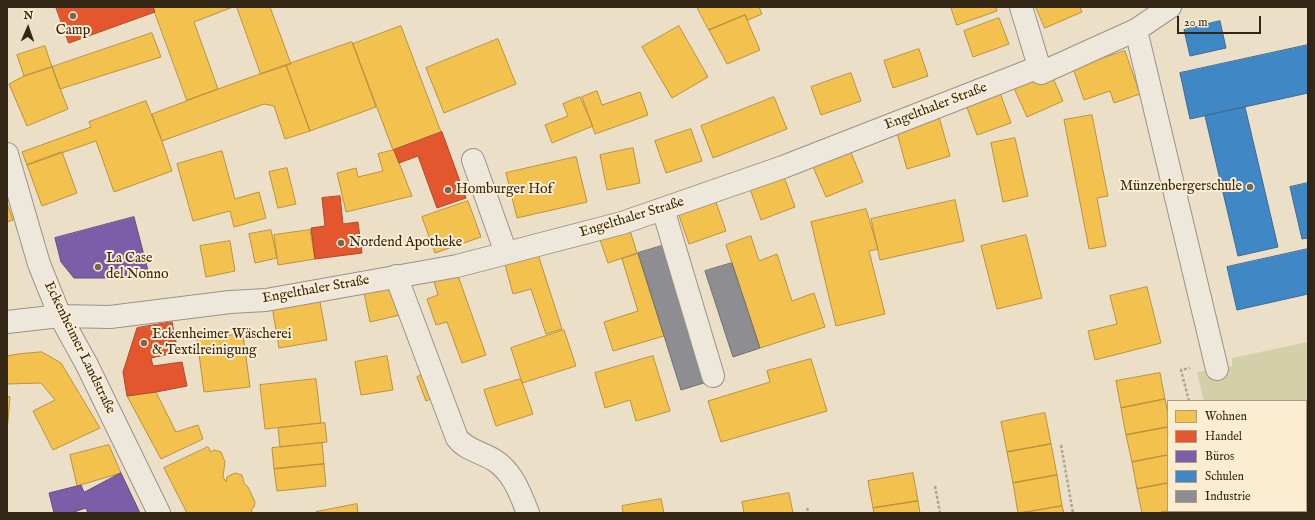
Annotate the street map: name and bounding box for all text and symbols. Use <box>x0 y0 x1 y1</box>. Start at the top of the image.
north arrow <box>8 8 48 48</box>
scale bar <box>1179 8 1263 34</box>
text: N <box>23 9 33 23</box>
marker: Camp <box>68 11 78 21</box>
text: 20 m <box>1184 15 1207 30</box>
place label: Camp <box>56 23 90 39</box>
street label: Engelthaler Straße <box>882 80 990 134</box>
place label: Münzenbergerschule <box>1120 179 1242 195</box>
place label: Homburger Hof <box>456 182 553 198</box>
marker: Münzenbergerschule <box>1245 182 1255 192</box>
marker: Homburger Hof <box>443 185 453 195</box>
street label: Engelthaler Straße <box>578 194 686 242</box>
place label: Nordend Apotheke <box>349 235 462 251</box>
marker: Nordend Apotheke <box>336 238 346 248</box>
place label: La Case del Nonno <box>106 251 168 284</box>
marker: La Case del Nonno <box>93 262 103 272</box>
street label: Engelthaler Straße <box>261 272 371 308</box>
street label: Eckenheimer Landstraße <box>40 279 118 417</box>
place label: Eckenheimer Wäscherei & Textilreinigung <box>152 327 291 360</box>
marker: Eckenheimer Wäscherei & Textilreinigung <box>139 338 149 348</box>
legend <box>1167 400 1307 512</box>
text: Wohnen <box>1205 409 1247 424</box>
text: Handel <box>1205 429 1242 444</box>
text: Büros <box>1205 449 1234 464</box>
text: Schulen <box>1205 469 1244 484</box>
text: Industrie <box>1205 489 1251 504</box>

